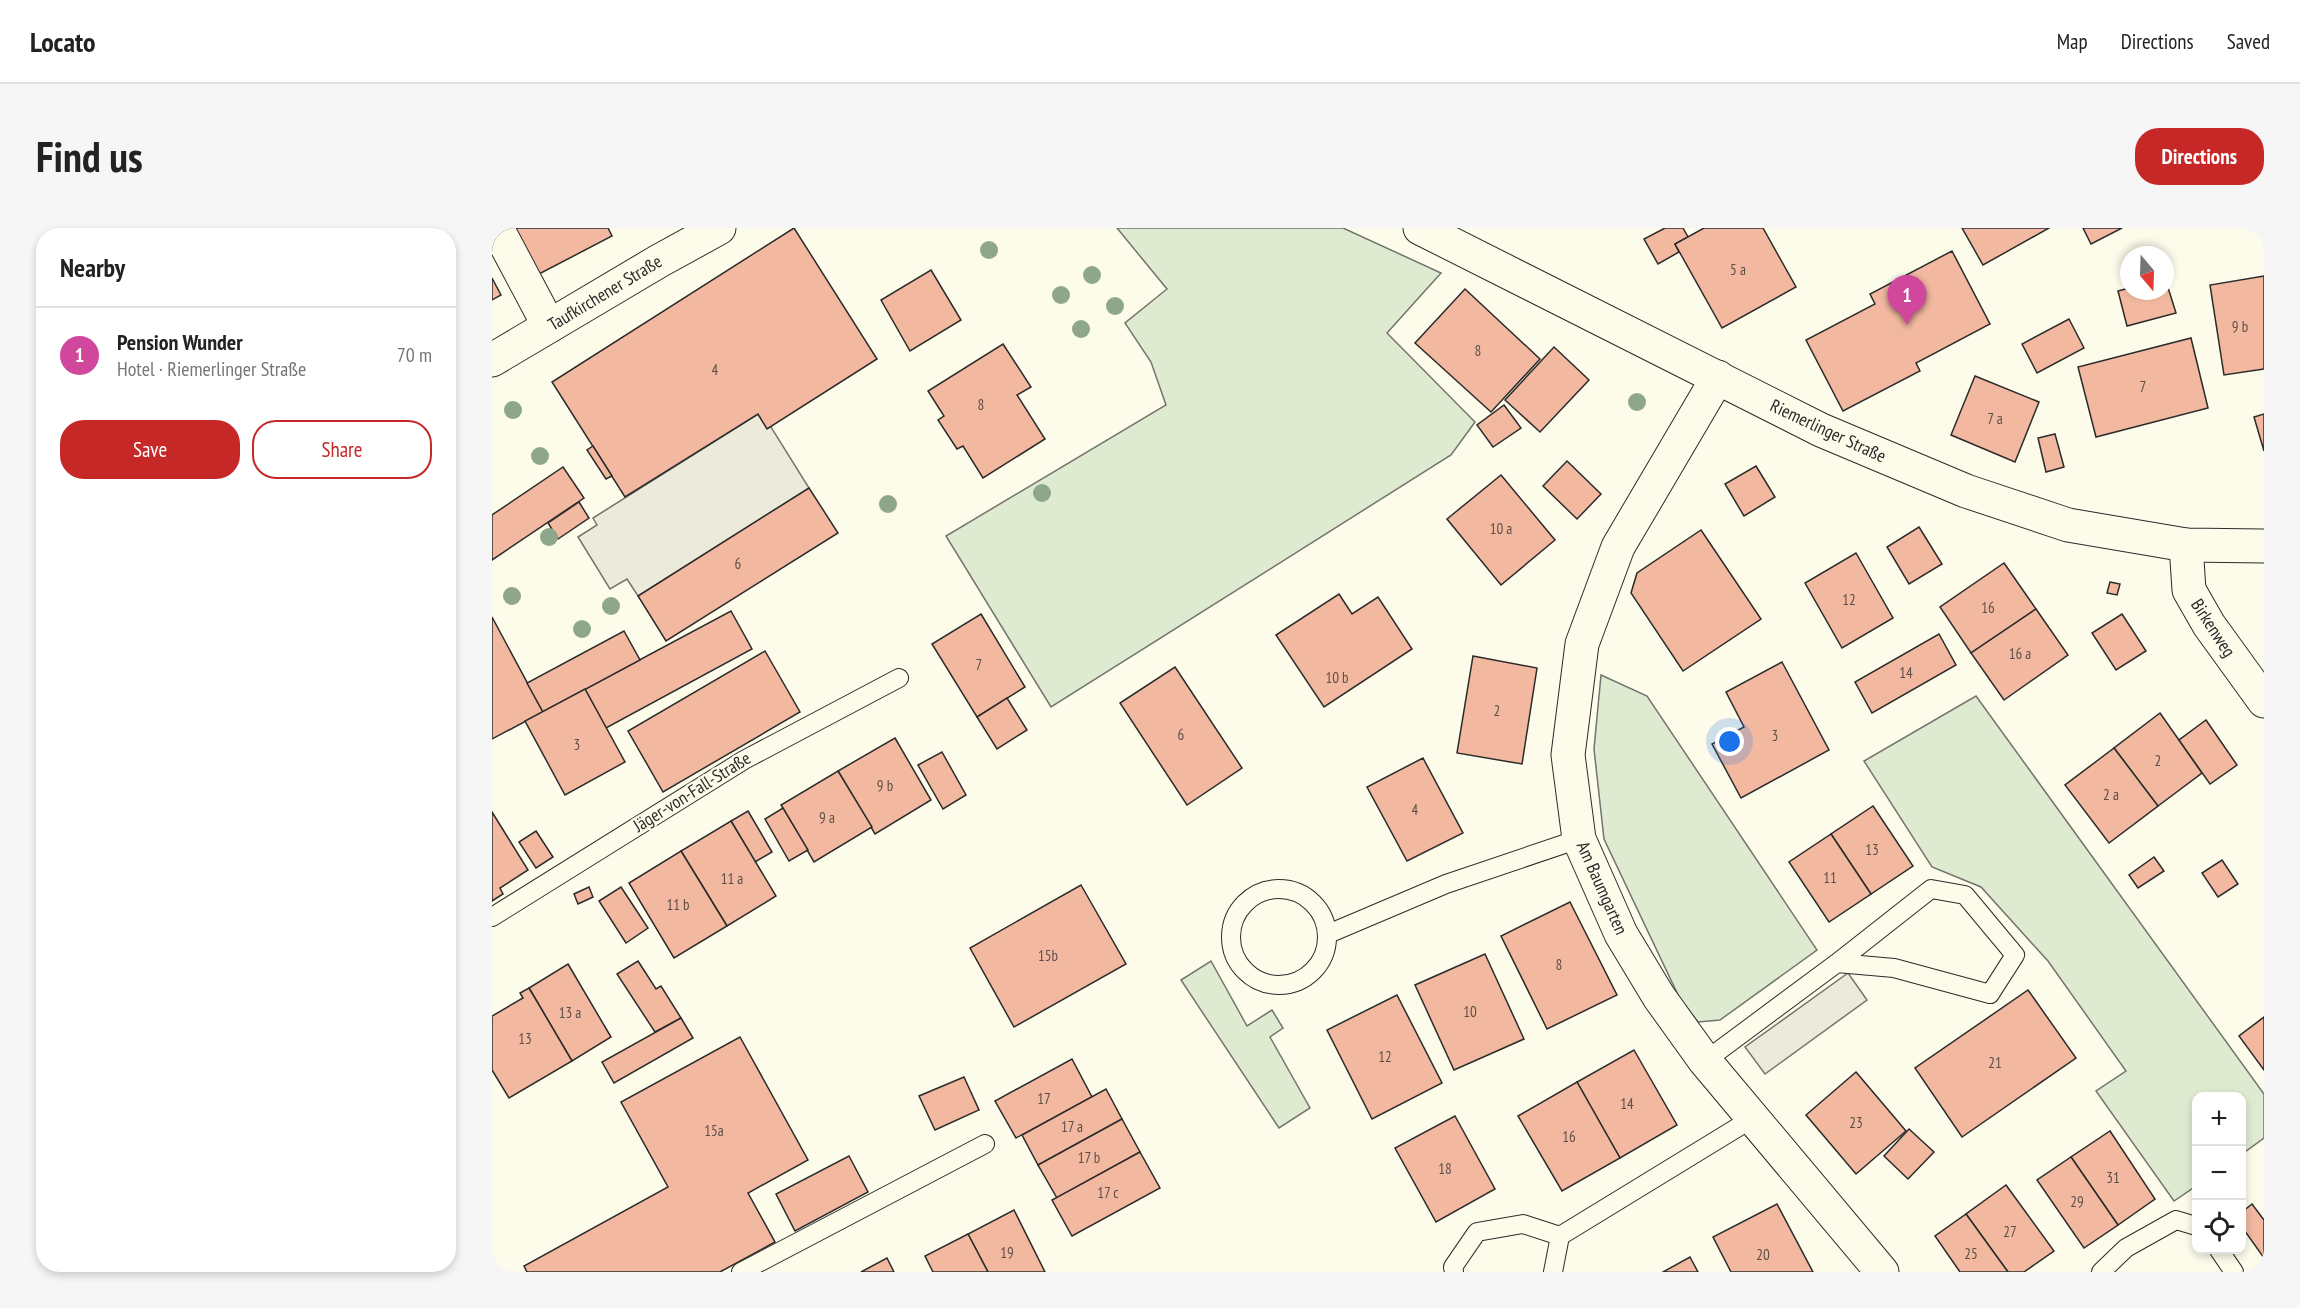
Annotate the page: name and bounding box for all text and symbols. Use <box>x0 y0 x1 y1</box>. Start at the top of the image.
text: Locato <box>30 23 96 60</box>
text: Map <box>2057 28 2088 55</box>
text: Directions <box>2121 28 2194 55</box>
text: Saved <box>2227 28 2270 55</box>
button: Directions <box>2135 128 2264 185</box>
text: Find us <box>36 129 143 184</box>
north arrow <box>2120 246 2174 300</box>
street label: Taufkirchener Straße <box>544 250 666 336</box>
text: Nearby <box>60 251 125 284</box>
house number: 5 a <box>1730 260 1746 279</box>
pin: 1 <box>1888 276 1926 325</box>
house number: 9 b <box>2232 317 2248 336</box>
text: Pension Wunder <box>117 328 243 356</box>
house number: 8 <box>1475 341 1481 360</box>
text: 1 <box>75 342 84 368</box>
text: 70 m <box>397 342 432 368</box>
text: Hotel · Riemerlinger Straße <box>117 356 306 382</box>
house number: 4 <box>712 360 719 379</box>
house number: 7 <box>2140 377 2146 396</box>
street label: Riemerlinger Straße <box>1767 394 1890 467</box>
house number: 8 <box>978 395 984 414</box>
house number: 7 a <box>1987 409 2003 428</box>
button: Save <box>60 420 240 479</box>
button: Share <box>252 420 432 479</box>
house number: 10 a <box>1490 519 1512 538</box>
house number: 6 <box>735 554 742 573</box>
house number: 12 <box>1842 590 1856 609</box>
street label: Birkenweg <box>2186 594 2241 661</box>
house number: 16 <box>1981 598 1995 617</box>
house number: 16 a <box>2009 644 2031 663</box>
house number: 7 <box>976 655 982 674</box>
house number: 14 <box>1899 663 1913 682</box>
house number: 10 b <box>1325 668 1349 687</box>
house number: 2 <box>1494 701 1500 720</box>
house number: 6 <box>1178 725 1185 744</box>
house number: 3 <box>1772 726 1778 745</box>
your location <box>1715 727 1744 756</box>
house number: 3 <box>574 735 580 754</box>
street label: Jäger-von-Fall-Straße <box>628 746 755 837</box>
house number: 2 <box>2155 751 2161 770</box>
house number: 9 b <box>877 776 893 795</box>
house number: 2 a <box>2103 785 2119 804</box>
house number: 4 <box>1412 800 1419 819</box>
house number: 9 a <box>819 808 835 827</box>
street label: Am Baumgarten <box>1572 838 1633 938</box>
house number: 13 <box>1865 840 1879 859</box>
house number: 11 <box>1823 868 1837 887</box>
house number: 11 a <box>721 869 743 888</box>
house number: 11 b <box>666 895 690 914</box>
house number: 15b <box>1038 946 1058 965</box>
house number: 8 <box>1556 955 1562 974</box>
house number: 10 <box>1463 1002 1477 1021</box>
house number: 13 a <box>559 1003 581 1022</box>
house number: 13 <box>518 1029 532 1048</box>
house number: 12 <box>1378 1047 1392 1066</box>
house number: 21 <box>1988 1053 2002 1072</box>
house number: 17 <box>1037 1089 1051 1108</box>
map controls <box>2192 1092 2246 1254</box>
button: + <box>2192 1092 2246 1146</box>
house number: 14 <box>1620 1094 1634 1113</box>
house number: 23 <box>1849 1113 1863 1132</box>
house number: 17 a <box>1061 1117 1083 1136</box>
house number: 15a <box>704 1121 724 1140</box>
house number: 16 <box>1562 1127 1576 1146</box>
button: − <box>2192 1146 2246 1200</box>
house number: 17 b <box>1078 1148 1100 1167</box>
house number: 18 <box>1438 1159 1452 1178</box>
house number: 31 <box>2106 1168 2120 1187</box>
house number: 17 c <box>1097 1183 1119 1202</box>
house number: 29 <box>2070 1192 2084 1211</box>
button: locate <box>2192 1200 2246 1254</box>
house number: 27 <box>2003 1222 2017 1241</box>
house number: 19 <box>1000 1243 1014 1262</box>
house number: 25 <box>1964 1244 1978 1263</box>
house number: 20 <box>1756 1245 1770 1264</box>

